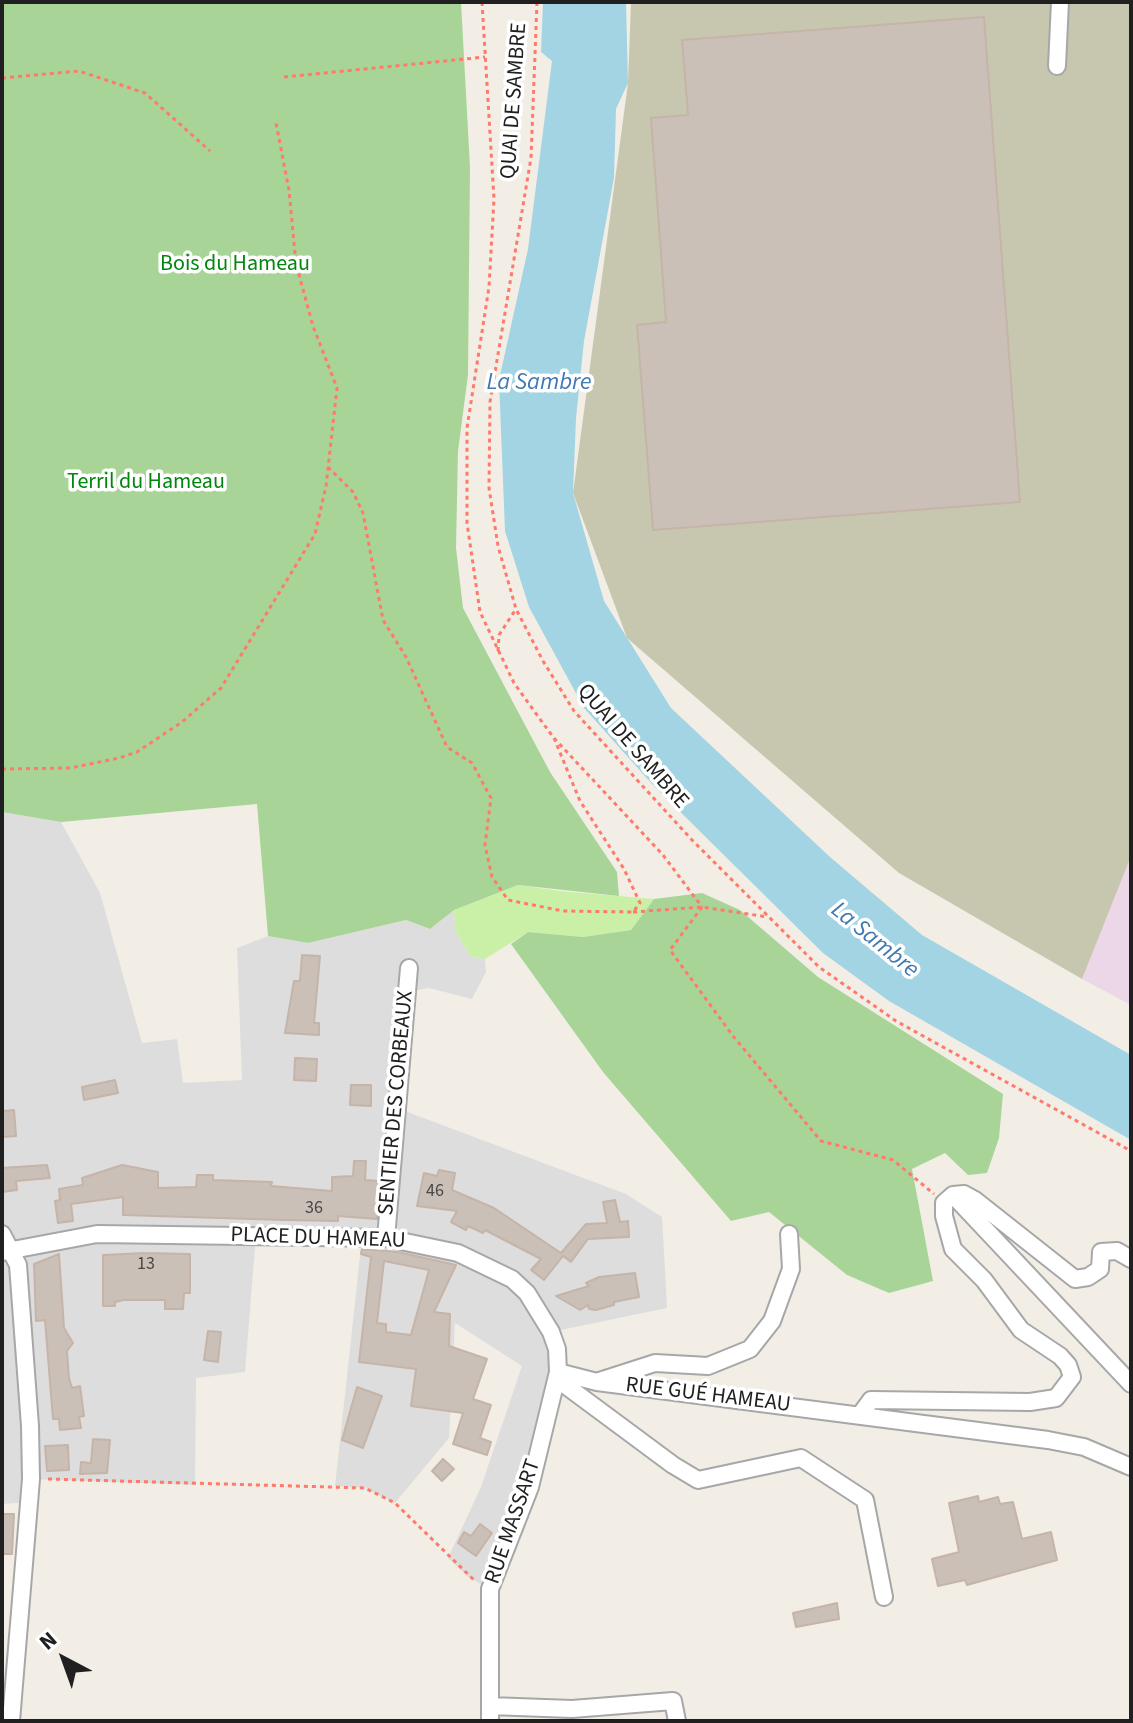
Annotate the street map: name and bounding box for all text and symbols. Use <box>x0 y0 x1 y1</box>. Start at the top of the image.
street label: QUAI DE SAMBRE <box>496 22 534 180</box>
park label: Bois du Hameau <box>160 252 310 278</box>
water label: La Sambre <box>487 370 591 398</box>
park label: Terril du Hameau <box>67 470 225 496</box>
street label: QUAI DE SAMBRE <box>571 679 693 815</box>
water label: La Sambre <box>824 897 924 985</box>
street label: SENTIER DES CORBEAUX <box>374 990 420 1216</box>
house number: 46 <box>426 1181 444 1203</box>
house number: 36 <box>305 1198 323 1220</box>
street label: PLACE DU HAMEAU <box>230 1223 406 1255</box>
house number: 13 <box>137 1254 155 1276</box>
street label: RUE GUÉ HAMEAU <box>624 1373 792 1419</box>
street label: RUE MASSART <box>480 1456 548 1588</box>
north arrow <box>24 1619 104 1699</box>
text: N <box>32 1624 64 1658</box>

